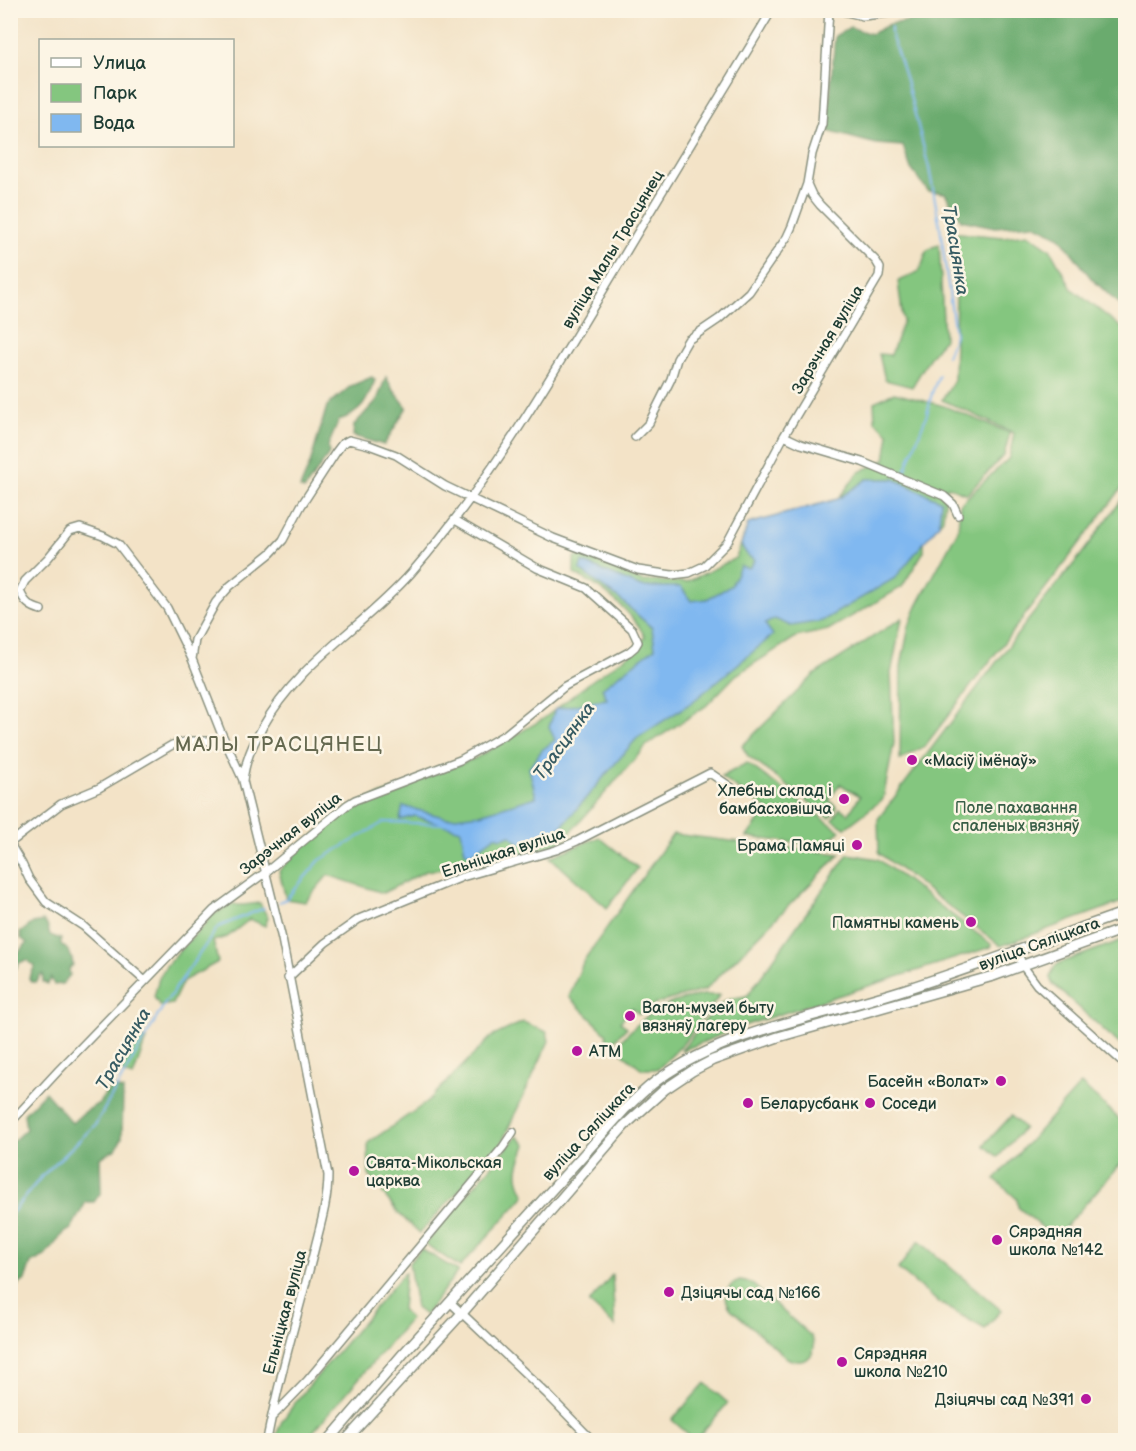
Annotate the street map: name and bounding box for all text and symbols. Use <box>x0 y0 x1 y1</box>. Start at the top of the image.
legend <box>39 39 234 147</box>
text: Улица <box>93 53 147 74</box>
text: Парк <box>93 83 137 104</box>
text: Вода <box>93 113 135 134</box>
street label: вуліца Малы Трасцянец <box>559 167 668 332</box>
water label: Трасцянка <box>938 203 973 297</box>
street label: Зарэчная вуліца <box>788 281 869 398</box>
water label: Трасцянка <box>529 698 600 784</box>
district label: МАЛЫ ТРАСЦЯНЕЦ <box>175 733 383 757</box>
place label: «Масіў імёнаў» <box>924 752 1037 771</box>
marker: «Масіў імёнаў» <box>905 753 919 767</box>
place label: Хлебны склад і бамбасховішча <box>718 782 833 819</box>
street label: Зарэчная вуліца <box>236 788 346 880</box>
marker: Хлебны склад і бамбасховішча <box>837 792 851 806</box>
park label: Поле пахавання спаленых вязняў <box>953 799 1080 836</box>
street label: Ельніцкая вуліца <box>439 824 568 882</box>
place label: Брама Памяці <box>737 837 845 856</box>
marker: Брама Памяці <box>850 838 864 852</box>
place label: Памятны камень <box>832 914 959 933</box>
street label: вуліца Сяліцкага <box>977 914 1103 975</box>
marker: Памятны камень <box>964 915 978 929</box>
place label: Вагон-музей быту вязняў лагеру <box>642 999 774 1036</box>
water label: Трасцянка <box>92 1005 155 1094</box>
marker: Вагон-музей быту вязняў лагеру <box>623 1009 637 1023</box>
place label: АТМ <box>588 1043 621 1062</box>
marker: АТМ <box>570 1044 584 1058</box>
place label: Басейн «Волат» <box>867 1073 989 1092</box>
marker: Басейн «Волат» <box>994 1074 1008 1088</box>
street label: вуліца Сяліцкага <box>539 1079 640 1185</box>
place label: Беларусбанк <box>760 1095 859 1114</box>
place label: Соседи <box>882 1095 937 1114</box>
marker: Беларусбанк <box>741 1096 755 1110</box>
marker: Соседи <box>863 1096 877 1110</box>
place label: Свята-Мікольская царква <box>366 1154 502 1191</box>
marker: Свята-Мікольская царква <box>347 1164 361 1178</box>
place label: Сярэдняя школа №142 <box>1009 1223 1104 1260</box>
marker: Сярэдняя школа №142 <box>990 1233 1004 1247</box>
street label: Ельніцкая вуліца <box>260 1247 311 1377</box>
place label: Дзіцячы сад №166 <box>681 1284 821 1303</box>
marker: Дзіцячы сад №166 <box>662 1285 676 1299</box>
place label: Сярэдняя школа №210 <box>854 1345 948 1382</box>
marker: Сярэдняя школа №210 <box>835 1355 849 1369</box>
place label: Дзіцячы сад №391 <box>935 1391 1074 1410</box>
marker: Дзіцячы сад №391 <box>1079 1392 1093 1406</box>

